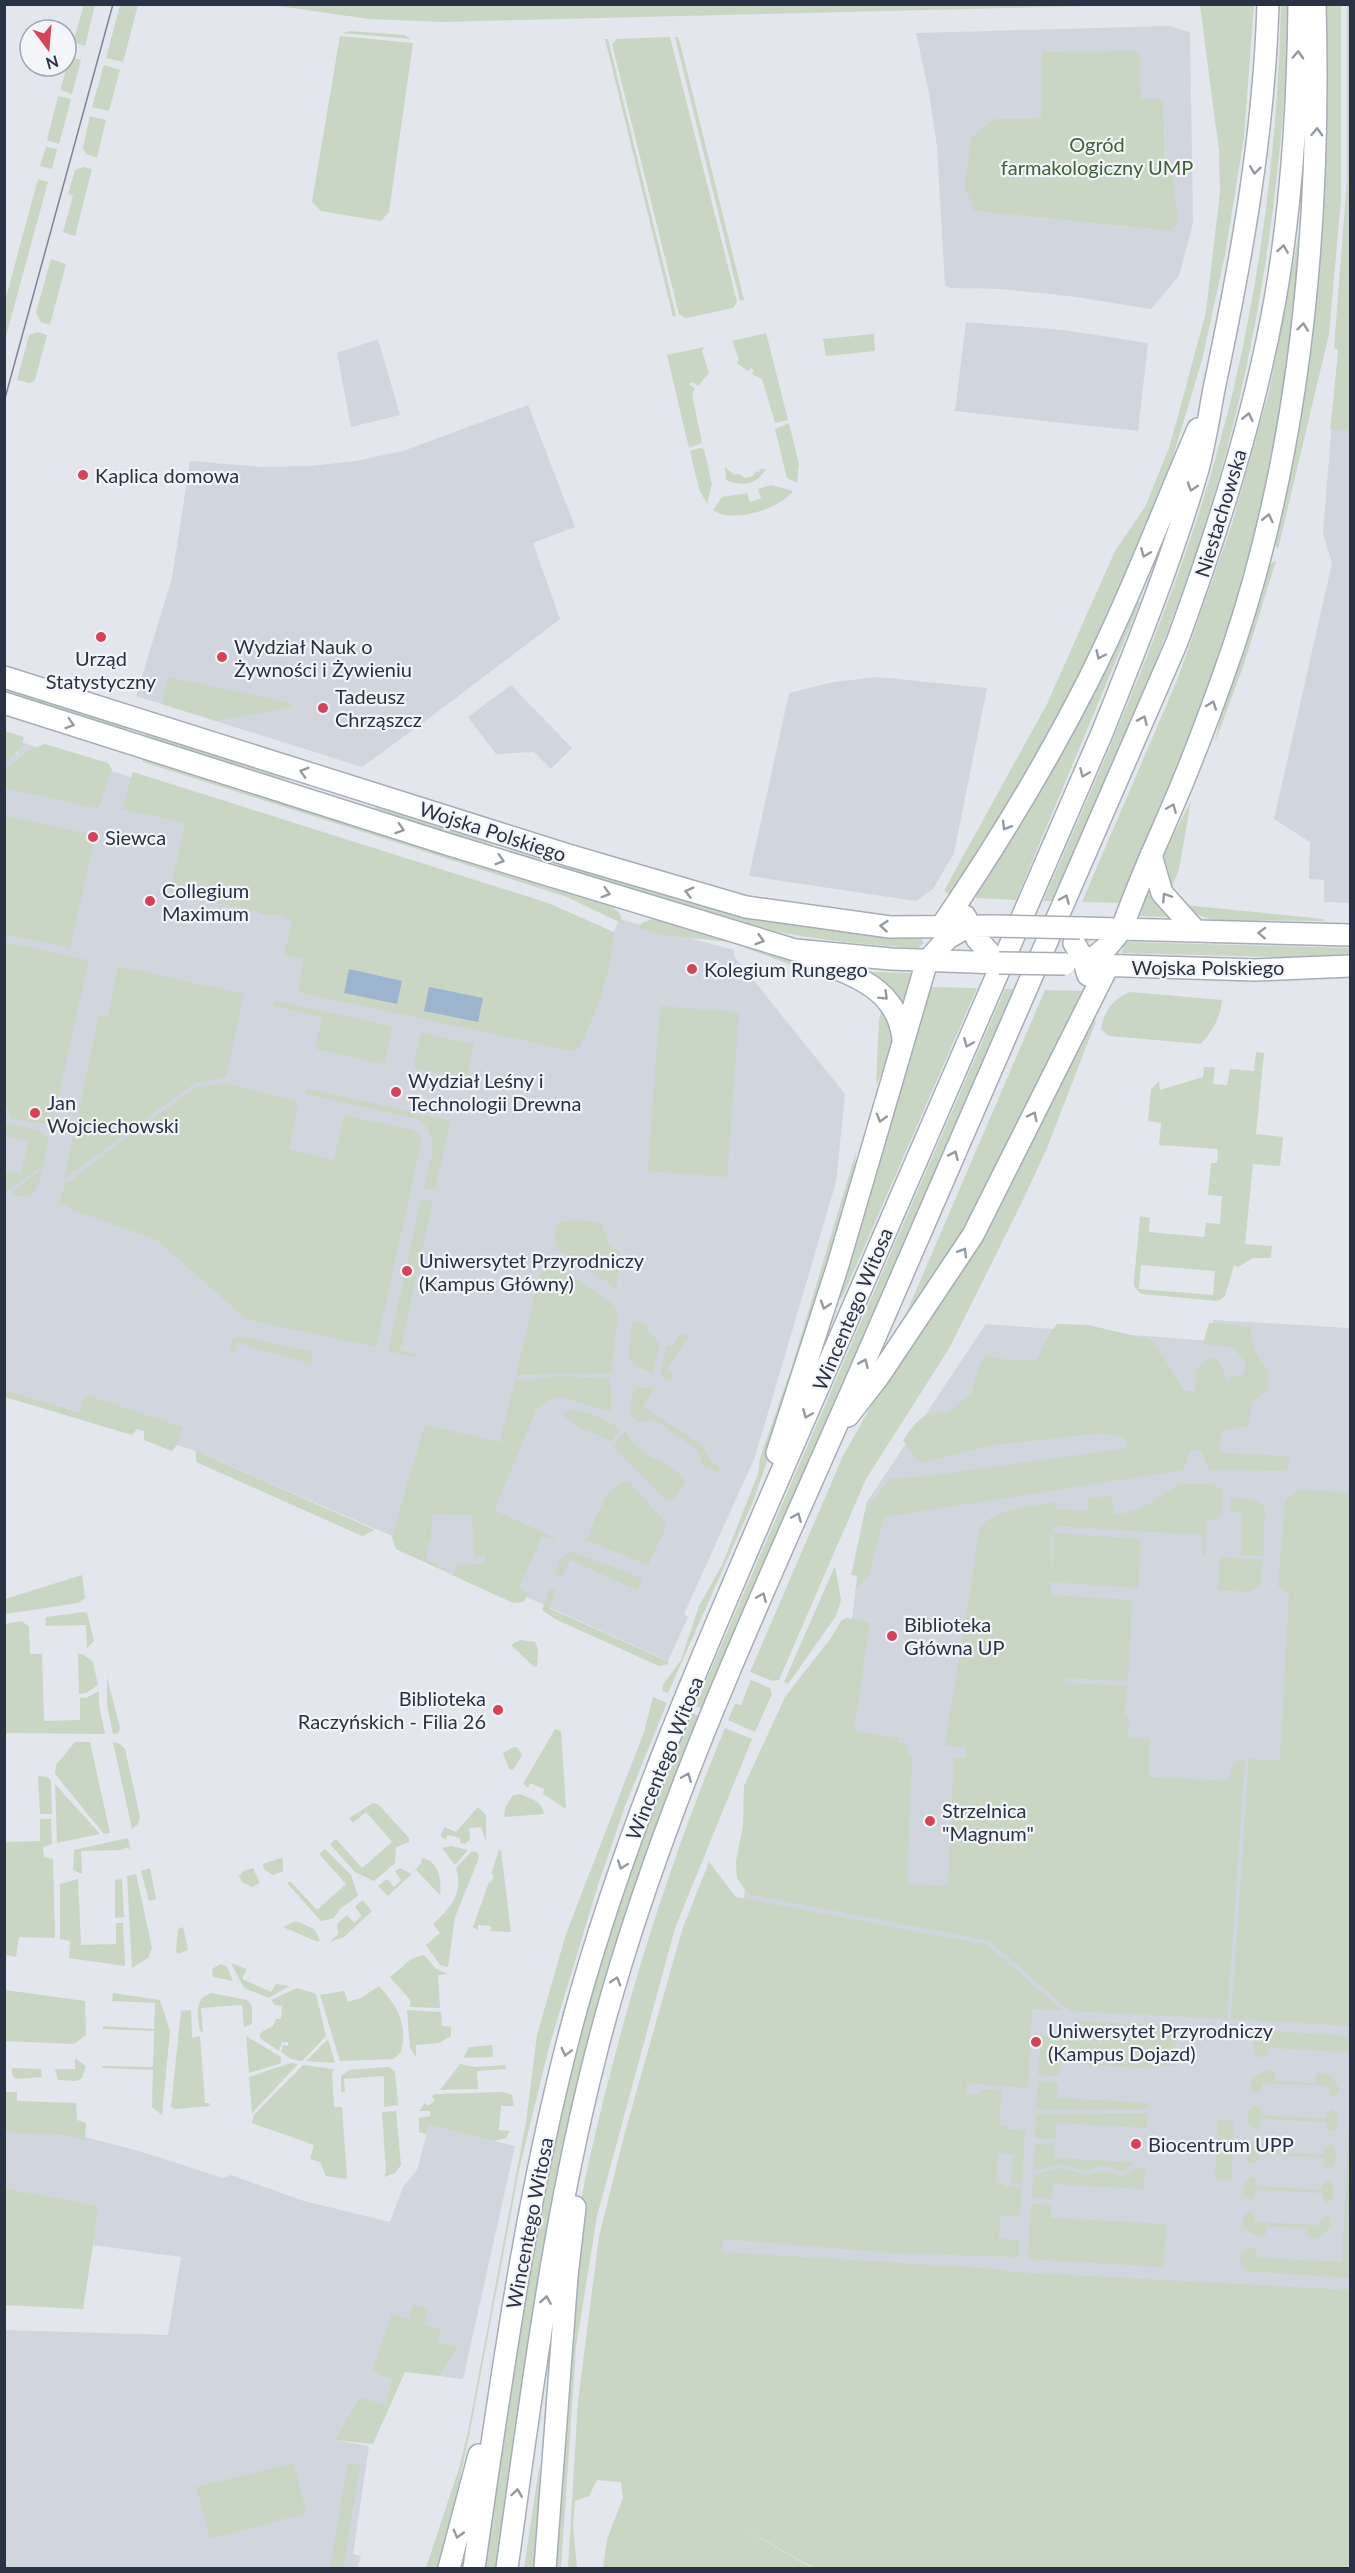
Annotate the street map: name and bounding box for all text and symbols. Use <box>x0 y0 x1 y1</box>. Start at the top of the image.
north arrow <box>18 18 78 78</box>
one-way arrow <box>1291 50 1304 59</box>
text: N <box>44 52 61 74</box>
one-way arrow <box>1311 128 1324 137</box>
park label: Ogród farmakologiczny UMP <box>1001 132 1193 179</box>
one-way arrow <box>1249 166 1262 175</box>
one-way arrow <box>1276 245 1288 254</box>
one-way arrow <box>1296 322 1309 331</box>
one-way arrow <box>1241 413 1254 423</box>
street label: Niestachowska <box>1189 446 1251 580</box>
place label: Kaplica domowa <box>95 463 239 487</box>
marker: Kaplica domowa <box>76 468 90 482</box>
one-way arrow <box>1187 481 1199 492</box>
one-way arrow <box>1261 513 1274 523</box>
one-way arrow <box>1140 546 1152 557</box>
marker: Urząd Statystyczny <box>94 630 108 644</box>
place label: Wydział Nauk o Żywności i Żywieniu <box>234 634 412 681</box>
place label: Urząd Statystyczny <box>46 646 157 693</box>
one-way arrow <box>1095 649 1107 660</box>
marker: Wydział Nauk o Żywności i Żywieniu <box>215 650 229 664</box>
place label: Tadeusz Chrząszcz <box>335 684 422 731</box>
one-way arrow <box>1205 700 1218 711</box>
marker: Tadeusz Chrząszcz <box>316 701 330 715</box>
one-way arrow <box>1136 715 1148 726</box>
one-way arrow <box>64 716 75 729</box>
one-way arrow <box>1080 766 1092 777</box>
one-way arrow <box>299 767 310 779</box>
street label: Wojska Polskiego <box>417 796 569 866</box>
one-way arrow <box>1165 803 1177 814</box>
one-way arrow <box>1001 820 1013 830</box>
one-way arrow <box>394 822 405 834</box>
place label: Siewca <box>105 825 166 849</box>
marker: Siewca <box>86 830 100 844</box>
one-way arrow <box>494 853 505 865</box>
place label: Collegium Maximum <box>162 878 249 925</box>
one-way arrow <box>600 886 611 898</box>
one-way arrow <box>684 887 695 899</box>
one-way arrow <box>1162 892 1173 903</box>
marker: Collegium Maximum <box>143 894 157 908</box>
one-way arrow <box>1058 894 1070 905</box>
one-way arrow <box>880 920 889 933</box>
one-way arrow <box>1258 926 1267 939</box>
one-way arrow <box>754 933 765 945</box>
street label: Wojska Polskiego <box>1132 955 1284 979</box>
place label: Kolegium Rungego <box>704 957 868 981</box>
marker: Kolegium Rungego <box>685 962 699 976</box>
one-way arrow <box>877 989 887 1000</box>
one-way arrow <box>963 1036 975 1047</box>
place label: Wydział Leśny i Technologii Drewna <box>408 1068 581 1115</box>
marker: Wydział Leśny i Technologii Drewna <box>389 1085 403 1099</box>
place label: Jan Wojciechowski <box>47 1090 179 1137</box>
marker: Jan Wojciechowski <box>28 1106 42 1120</box>
one-way arrow <box>876 1112 888 1123</box>
one-way arrow <box>1025 1112 1037 1123</box>
one-way arrow <box>947 1150 959 1161</box>
street label: Wincentego Witosa <box>807 1224 897 1394</box>
place label: Uniwersytet Przyrodniczy (Kampus Główny) <box>419 1248 645 1295</box>
one-way arrow <box>955 1248 967 1258</box>
marker: Uniwersytet Przyrodniczy (Kampus Główny) <box>400 1264 414 1278</box>
one-way arrow <box>820 1299 832 1310</box>
one-way arrow <box>856 1359 868 1370</box>
one-way arrow <box>802 1407 814 1418</box>
one-way arrow <box>790 1513 802 1524</box>
one-way arrow <box>755 1593 767 1604</box>
place label: Biblioteka Główna UP <box>904 1612 1005 1659</box>
marker: Biblioteka Główna UP <box>885 1629 899 1643</box>
street label: Wincentego Witosa <box>620 1673 708 1843</box>
place label: Biblioteka Raczyńskich - Filia 26 <box>298 1686 486 1733</box>
marker: Biblioteka Raczyńskich - Filia 26 <box>491 1703 505 1717</box>
one-way arrow <box>680 1772 692 1783</box>
place label: Strzelnica "Magnum" <box>942 1798 1034 1845</box>
marker: Strzelnica "Magnum" <box>923 1814 937 1828</box>
one-way arrow <box>617 1859 630 1870</box>
one-way arrow <box>609 1976 621 1987</box>
place label: Uniwersytet Przyrodniczy (Kampus Dojazd) <box>1048 2018 1274 2065</box>
marker: Uniwersytet Przyrodniczy (Kampus Dojazd) <box>1029 2035 1043 2049</box>
one-way arrow <box>560 2047 573 2057</box>
place label: Biocentrum UPP <box>1148 2132 1294 2156</box>
street label: Wincentego Witosa <box>501 2135 557 2311</box>
marker: Biocentrum UPP <box>1129 2137 1143 2151</box>
one-way arrow <box>539 2295 551 2305</box>
one-way arrow <box>511 2488 523 2497</box>
one-way arrow <box>453 2528 465 2539</box>

